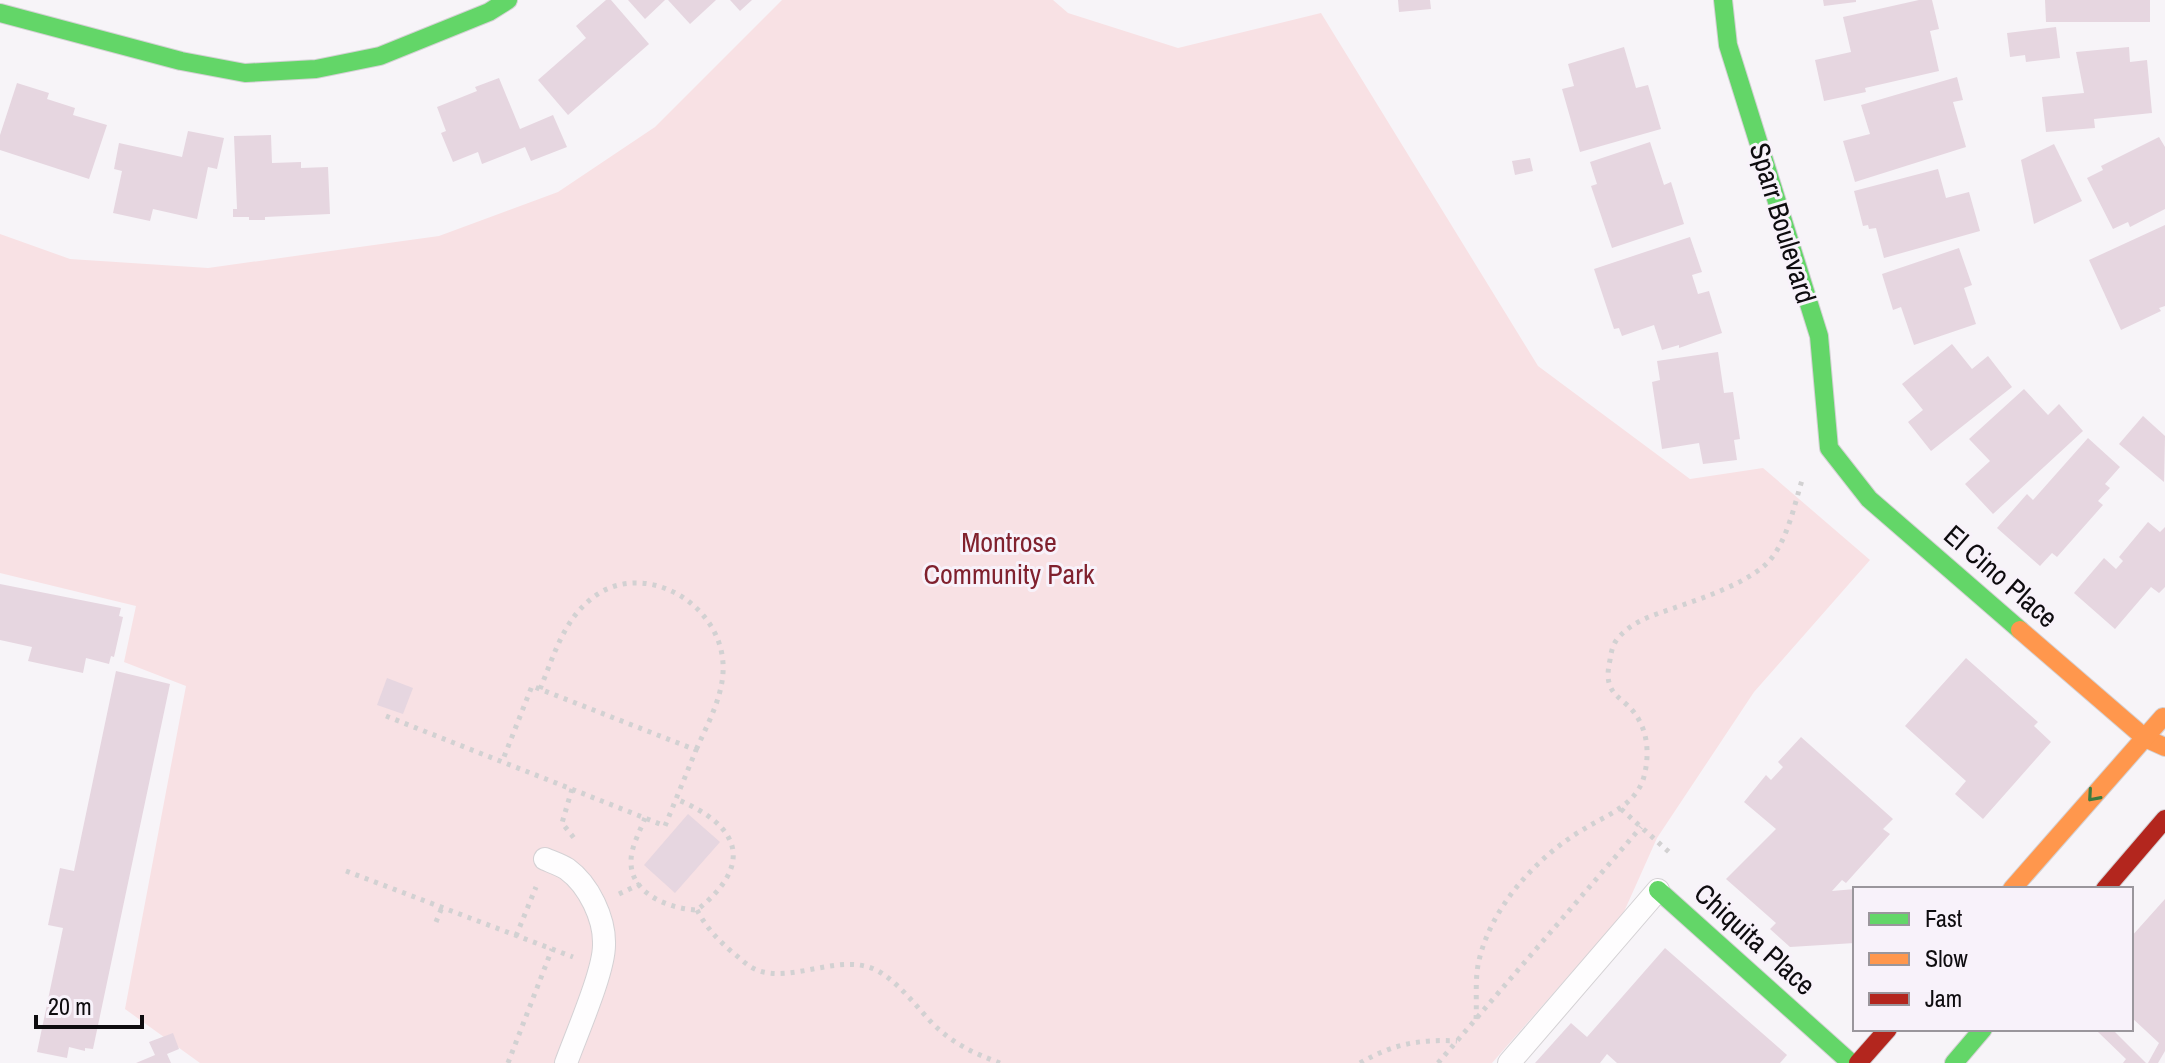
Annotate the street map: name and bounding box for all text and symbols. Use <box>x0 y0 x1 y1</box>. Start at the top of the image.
street label: Sparr Boulevard <box>1741 138 1825 308</box>
street label: El Cino Place <box>1936 516 2066 636</box>
park label: Montrose Community Park <box>924 523 1095 593</box>
one-way arrow <box>2088 786 2103 801</box>
street label: Chiquita Place <box>1686 874 1824 1004</box>
legend <box>1853 887 2133 1031</box>
text: Fast <box>1925 902 1963 934</box>
text: Slow <box>1925 942 1968 974</box>
scale bar <box>36 979 142 1029</box>
text: Jam <box>1925 982 1962 1014</box>
text: 20 m <box>48 990 92 1022</box>

